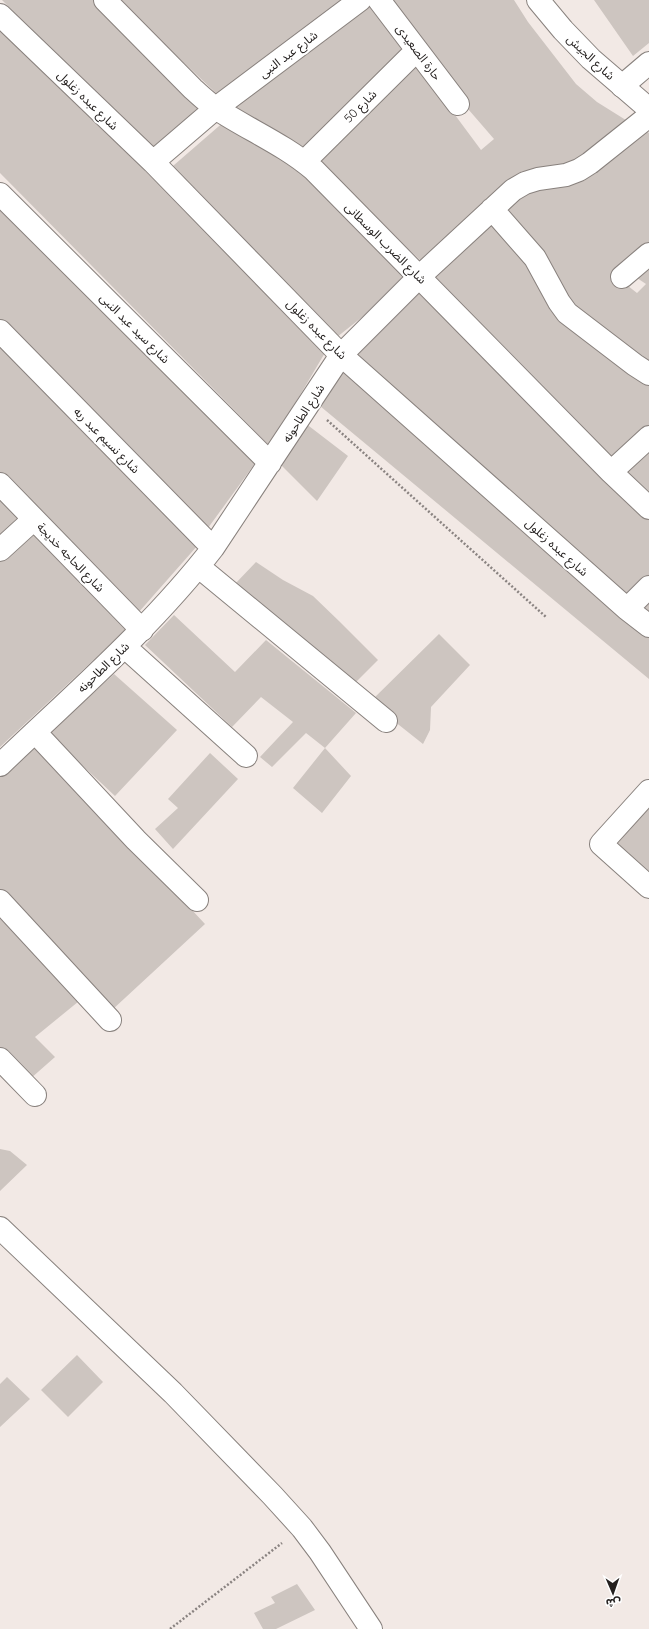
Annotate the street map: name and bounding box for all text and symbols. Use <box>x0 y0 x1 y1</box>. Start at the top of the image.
street label: حارة الصعيدى <box>393 21 445 83</box>
street label: شارع عبد النبى <box>256 27 321 83</box>
street label: شارع الجيش <box>563 31 618 84</box>
street label: شارع عبده زغلول <box>53 67 122 134</box>
street label: شارع 50 <box>340 86 381 127</box>
street label: شارع الضرب الوسطانى <box>341 199 430 288</box>
street label: شارع سيد عبد النبى <box>95 290 173 368</box>
street label: شارع عبده زغلول <box>282 296 350 364</box>
street label: شارع الطاحونه <box>279 381 329 446</box>
street label: شارع نسيم عبد ربه <box>69 404 143 478</box>
street label: شارع عبده زغلول <box>521 515 591 581</box>
street label: شارع الحاجه خديجة <box>33 519 108 596</box>
street label: شارع الطاحونه <box>74 639 134 697</box>
north arrow <box>593 1573 633 1613</box>
text: ش <box>606 1596 621 1610</box>

